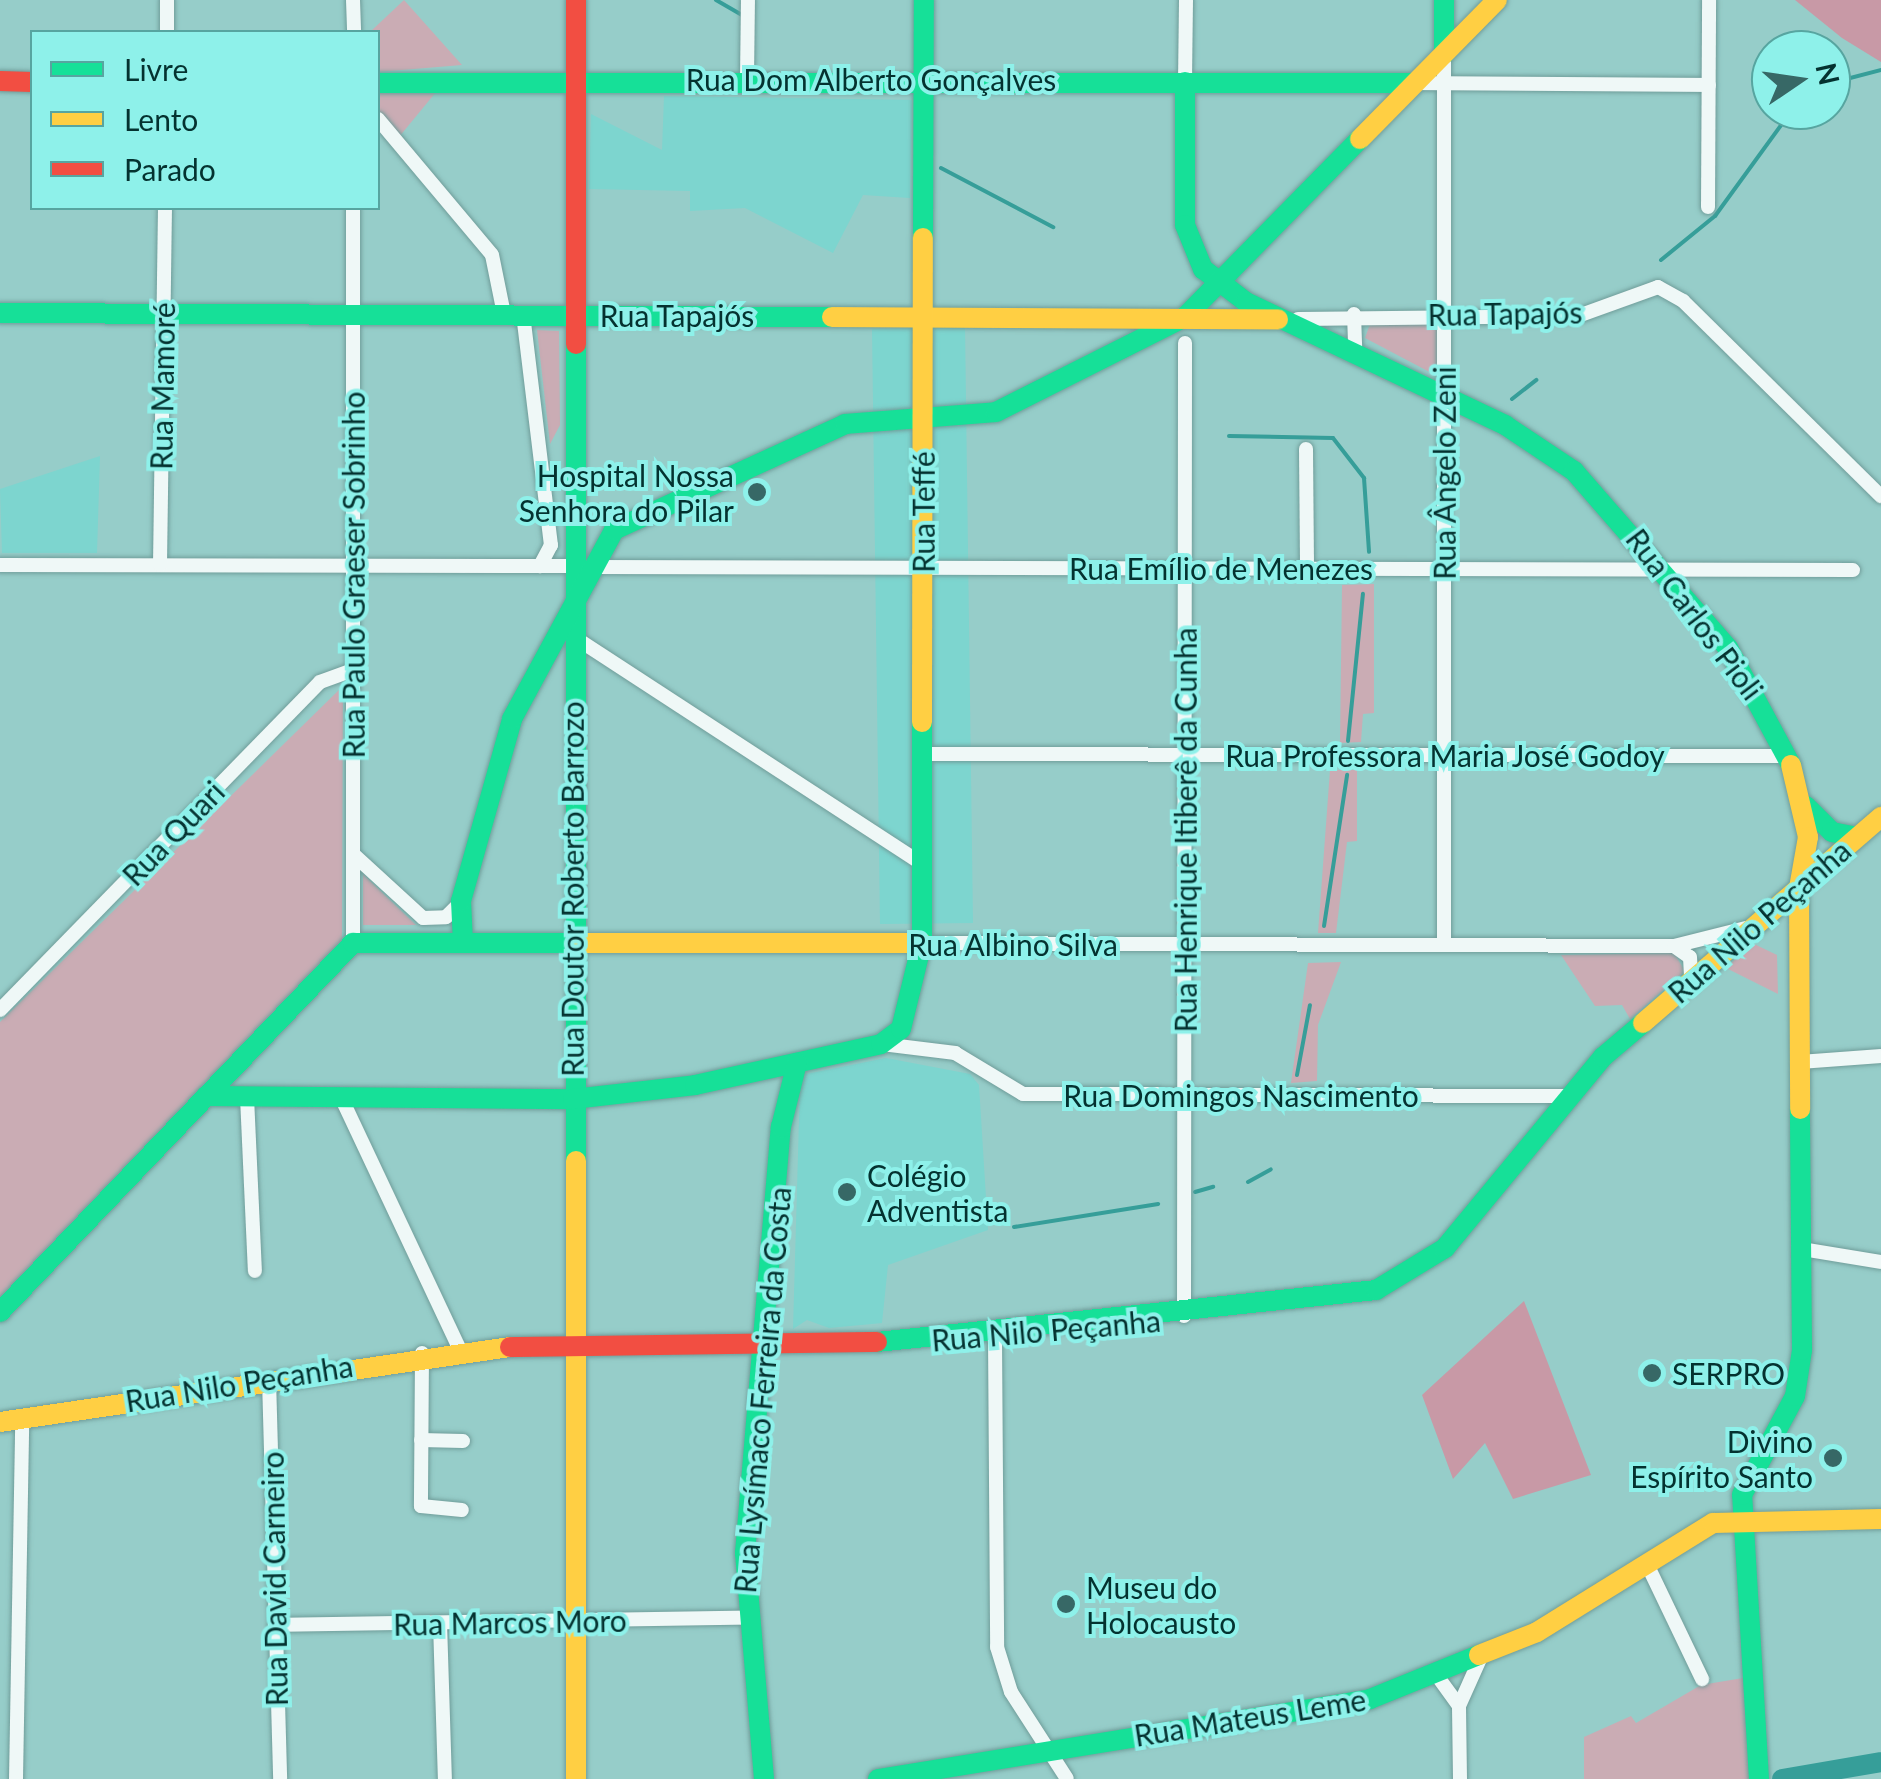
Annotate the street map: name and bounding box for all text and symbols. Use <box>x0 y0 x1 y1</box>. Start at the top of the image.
legend <box>30 30 380 210</box>
north arrow <box>1751 30 1851 130</box>
text: Livre <box>124 51 188 87</box>
text: N <box>1809 59 1847 88</box>
street label: Rua Dom Alberto Gonçalves <box>685 61 1057 97</box>
text: Lento <box>124 101 198 137</box>
text: Parado <box>124 151 216 187</box>
street label: Rua Tapajós <box>1427 294 1583 332</box>
street label: Rua Tapajós <box>599 297 755 333</box>
street label: Rua Mamoré <box>143 302 181 470</box>
street label: Rua Ângelo Zeni <box>1426 366 1462 580</box>
street label: Rua Paulo Graeser Sobrinho <box>335 391 371 759</box>
street label: Rua Teffé <box>905 451 941 573</box>
place label: Hospital Nossa Senhora do Pilar <box>519 457 734 528</box>
marker: Hospital Nossa Senhora do Pilar <box>744 479 770 505</box>
street label: Rua Carlos Pioli <box>1619 521 1771 707</box>
street label: Rua Emílio de Menezes <box>1069 550 1373 586</box>
street label: Rua Henrique Itiberê da Cunha <box>1167 628 1203 1032</box>
street label: Rua Doutor Roberto Barrozo <box>554 701 590 1077</box>
street label: Rua Professora Maria José Godoy <box>1225 737 1665 773</box>
street label: Rua Quari <box>115 773 231 893</box>
street label: Rua Nilo Peçanha <box>1660 832 1858 1010</box>
street label: Rua Albino Silva <box>908 926 1118 962</box>
street label: Rua Domingos Nascimento <box>1063 1077 1419 1113</box>
place label: Colégio Adventista <box>867 1157 1008 1228</box>
marker: Colégio Adventista <box>836 1181 858 1203</box>
street label: Rua Lysímaco Ferreira da Costa <box>726 1185 798 1595</box>
street label: Rua Nilo Peçanha <box>930 1302 1162 1358</box>
street label: Rua Nilo Peçanha <box>123 1347 355 1419</box>
place label: SERPRO <box>1672 1355 1785 1391</box>
marker: SERPRO <box>1641 1362 1663 1384</box>
place label: Divino Espírito Santo <box>1630 1423 1813 1494</box>
marker: Divino Espírito Santo <box>1822 1447 1844 1469</box>
street label: Rua David Carneiro <box>254 1451 294 1707</box>
place label: Museu do Holocausto <box>1086 1569 1236 1640</box>
marker: Museu do Holocausto <box>1055 1593 1077 1615</box>
street label: Rua Marcos Moro <box>393 1602 627 1642</box>
street label: Rua Mateus Leme <box>1132 1681 1368 1753</box>

